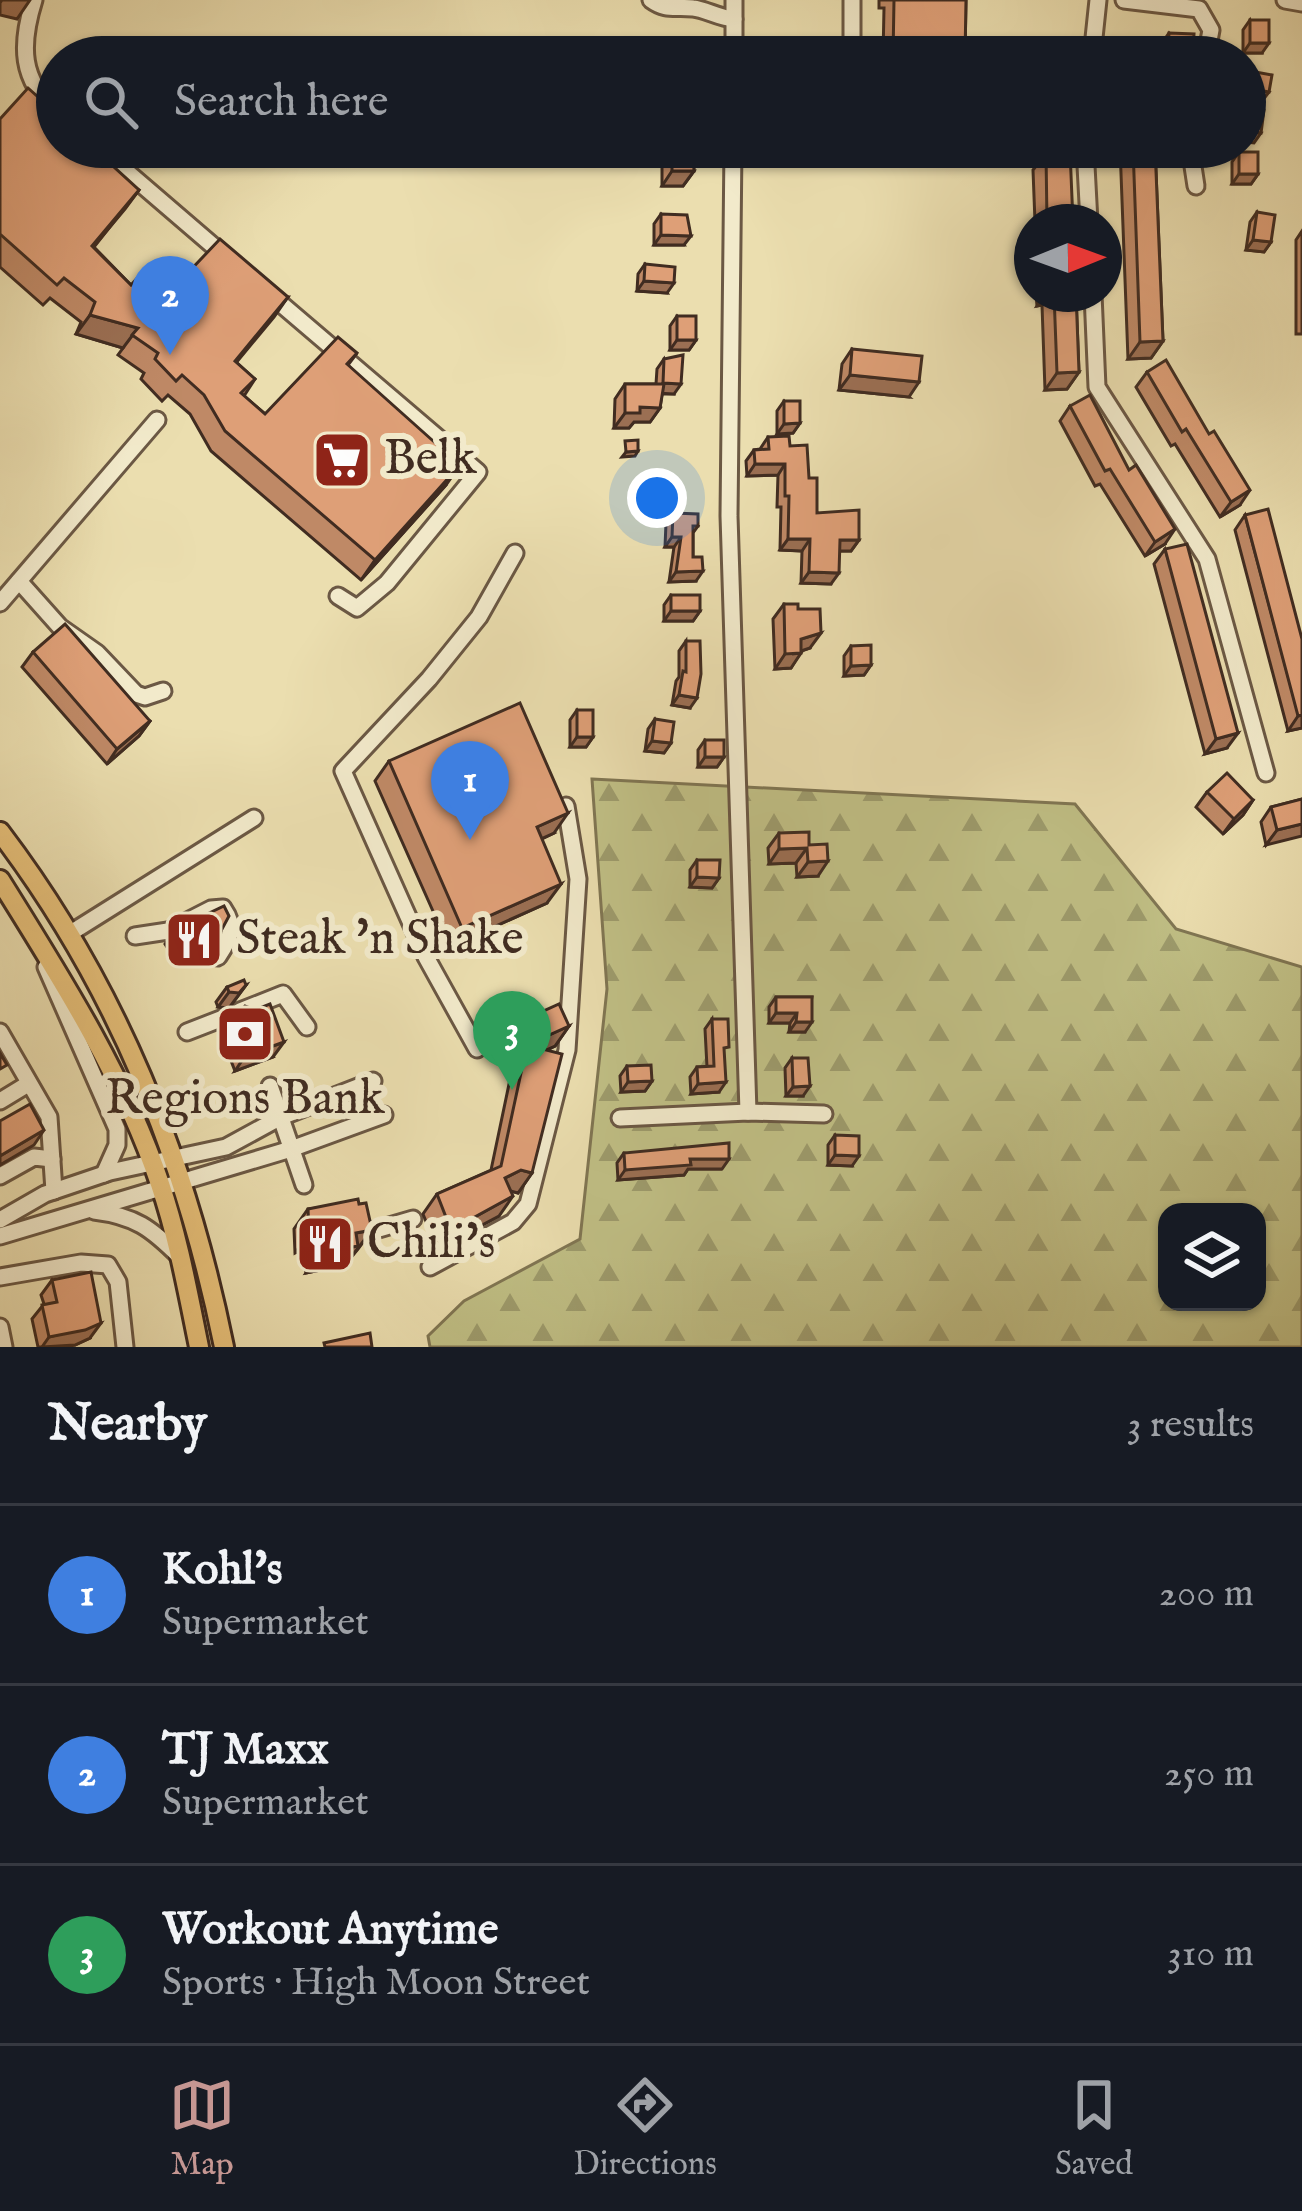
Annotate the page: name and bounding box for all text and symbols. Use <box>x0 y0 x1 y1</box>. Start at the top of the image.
search box <box>36 36 1266 168</box>
icon: search <box>78 69 144 135</box>
text: Search here <box>174 74 388 131</box>
north arrow <box>1014 204 1122 312</box>
pin: 2 <box>131 256 209 355</box>
supermarket icon: Belk <box>311 429 373 491</box>
place label: Belk <box>384 430 477 490</box>
your location <box>627 468 687 528</box>
pin: 1 <box>431 741 509 840</box>
restaurant icon: Steak 'n Shake <box>163 909 225 971</box>
place label: Steak 'n Shake <box>236 910 523 970</box>
pin: 3 <box>473 991 551 1090</box>
bank icon: Regions Bank <box>214 1003 276 1065</box>
place label: Regions Bank <box>105 1070 385 1130</box>
map controls <box>1158 1203 1266 1311</box>
button: layers <box>1158 1203 1266 1311</box>
restaurant icon: Chili's <box>294 1213 356 1275</box>
place label: Chili's <box>367 1214 495 1274</box>
text: Nearby <box>48 1393 207 1458</box>
text: 3 results <box>1127 1401 1254 1450</box>
text: Kohl's <box>162 1542 283 1599</box>
text: 1 <box>80 1570 94 1619</box>
text: 200 m <box>1159 1570 1254 1619</box>
text: Supermarket <box>162 1599 369 1648</box>
text: TJ Maxx <box>162 1722 329 1779</box>
text: 2 <box>78 1750 96 1799</box>
text: 250 m <box>1164 1750 1254 1799</box>
text: Supermarket <box>162 1779 369 1828</box>
text: Workout Anytime <box>162 1902 498 1959</box>
text: 3 <box>80 1930 94 1979</box>
text: 310 m <box>1167 1930 1254 1979</box>
text: Sports · High Moon Street <box>162 1959 590 2008</box>
tab: Map <box>169 2072 235 2186</box>
tab: Directions <box>573 2072 717 2186</box>
tab: Saved <box>1055 2072 1133 2186</box>

